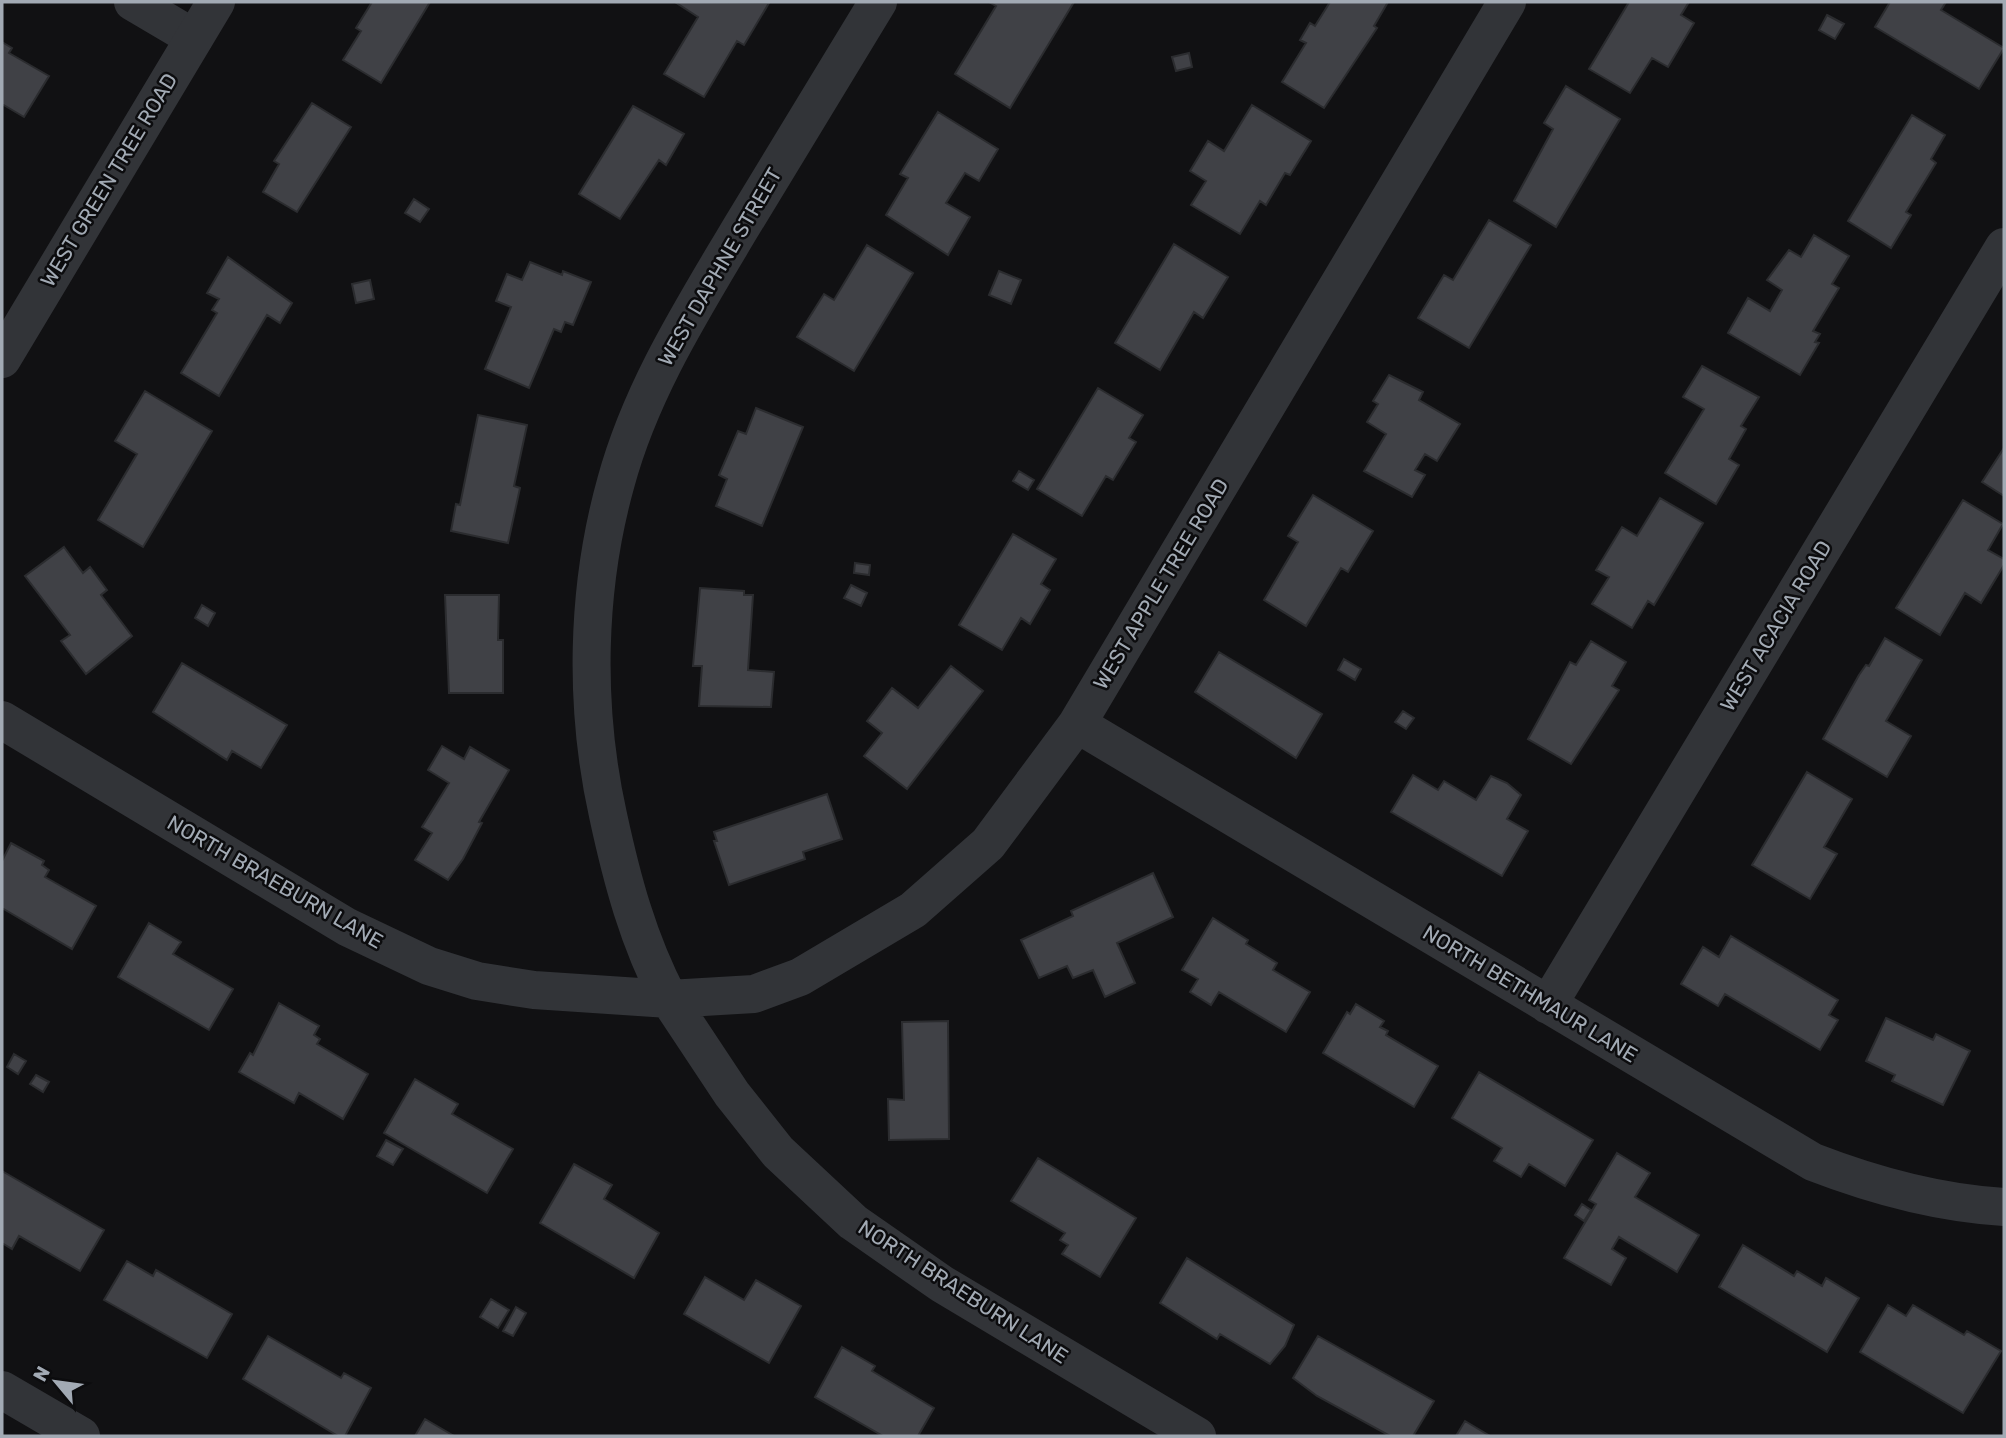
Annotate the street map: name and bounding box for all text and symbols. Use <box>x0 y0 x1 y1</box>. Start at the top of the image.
street label: WEST GREEN TREE ROAD <box>35 68 182 291</box>
street label: WEST DAPHNE STREET <box>653 163 787 370</box>
street label: WEST APPLE TREE ROAD <box>1088 474 1234 694</box>
street label: WEST ACACIA ROAD <box>1715 536 1836 716</box>
street label: NORTH BRAEBURN LANE <box>163 810 387 954</box>
street label: NORTH BETHMAUR LANE <box>1418 920 1642 1068</box>
street label: NORTH BRAEBURN LANE <box>854 1214 1073 1369</box>
north arrow <box>21 1347 91 1417</box>
text: N <box>28 1362 55 1386</box>

